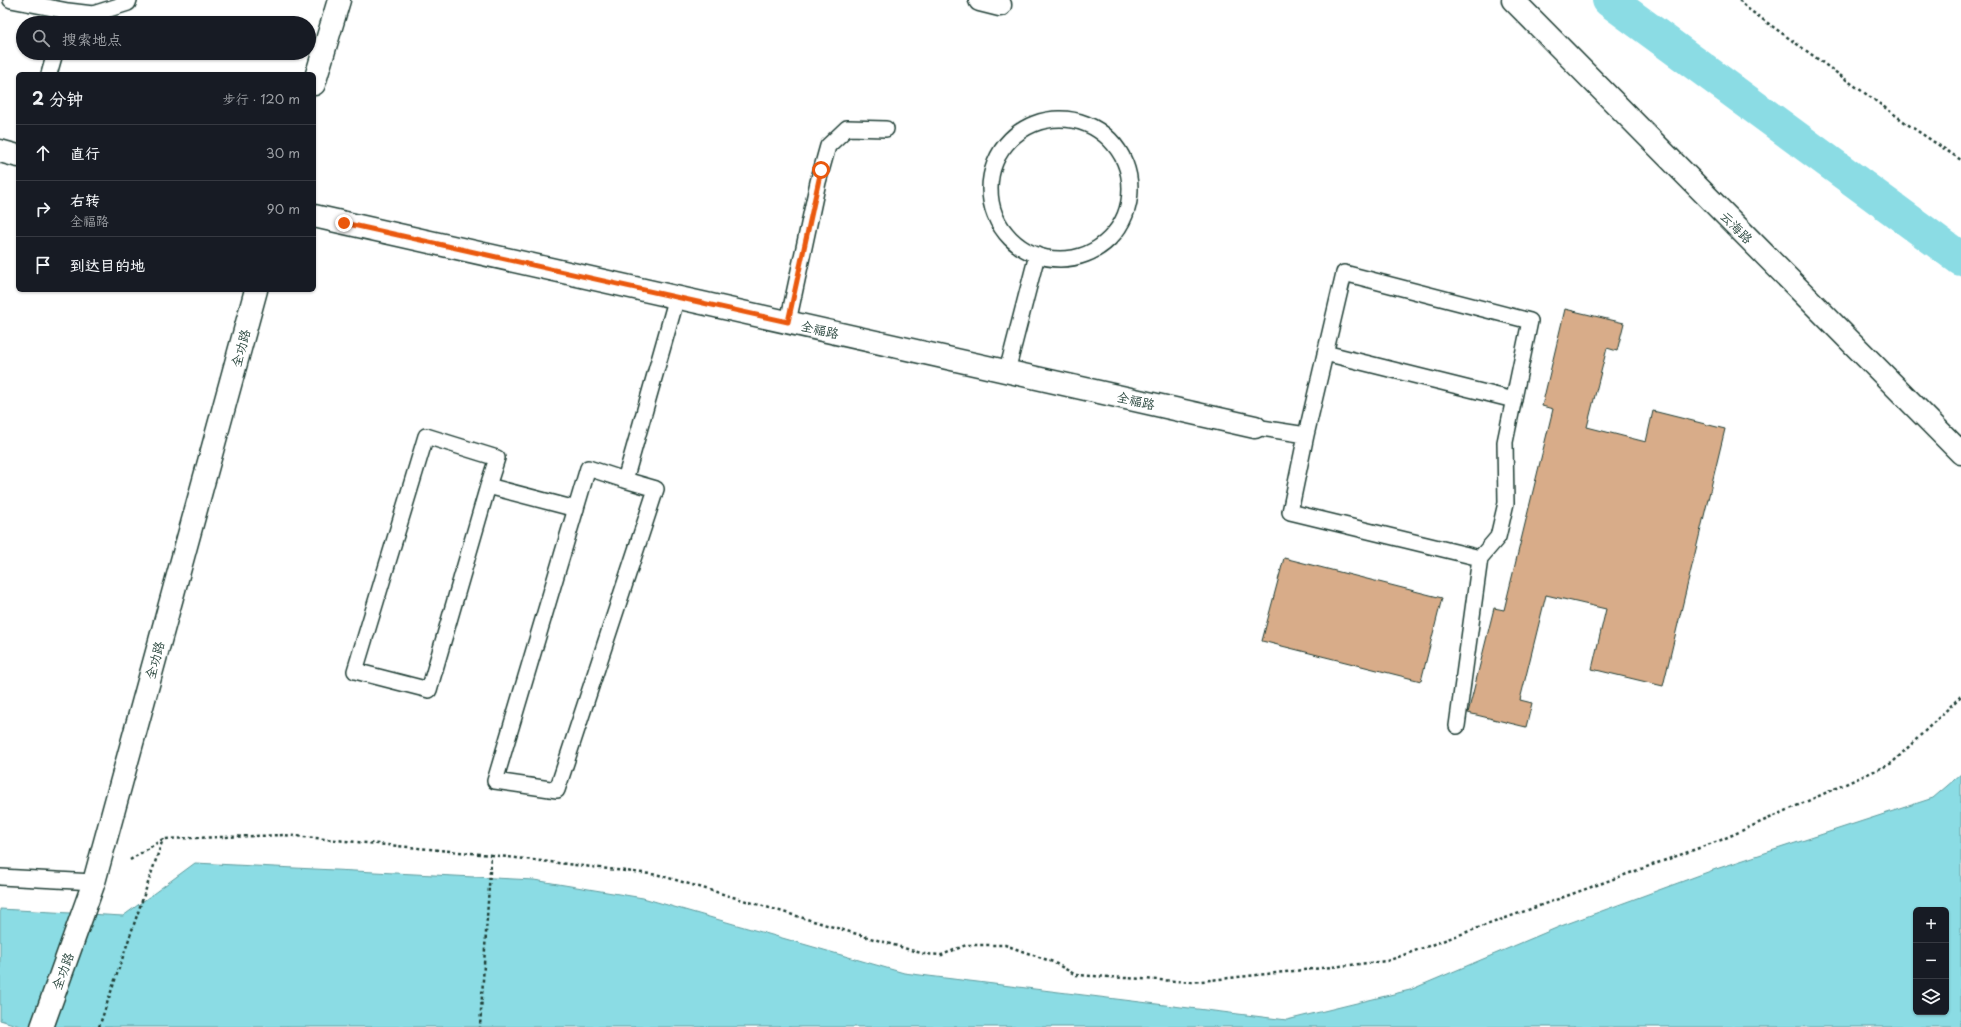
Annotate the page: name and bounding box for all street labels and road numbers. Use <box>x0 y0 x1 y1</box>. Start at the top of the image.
street label: 云海路 <box>1716 206 1758 248</box>
street label: 全福路 <box>799 315 841 343</box>
street label: 全功路 <box>226 327 254 369</box>
street label: 全福路 <box>1115 386 1157 414</box>
street label: 全功路 <box>140 639 168 681</box>
street label: 全功路 <box>46 949 78 993</box>

